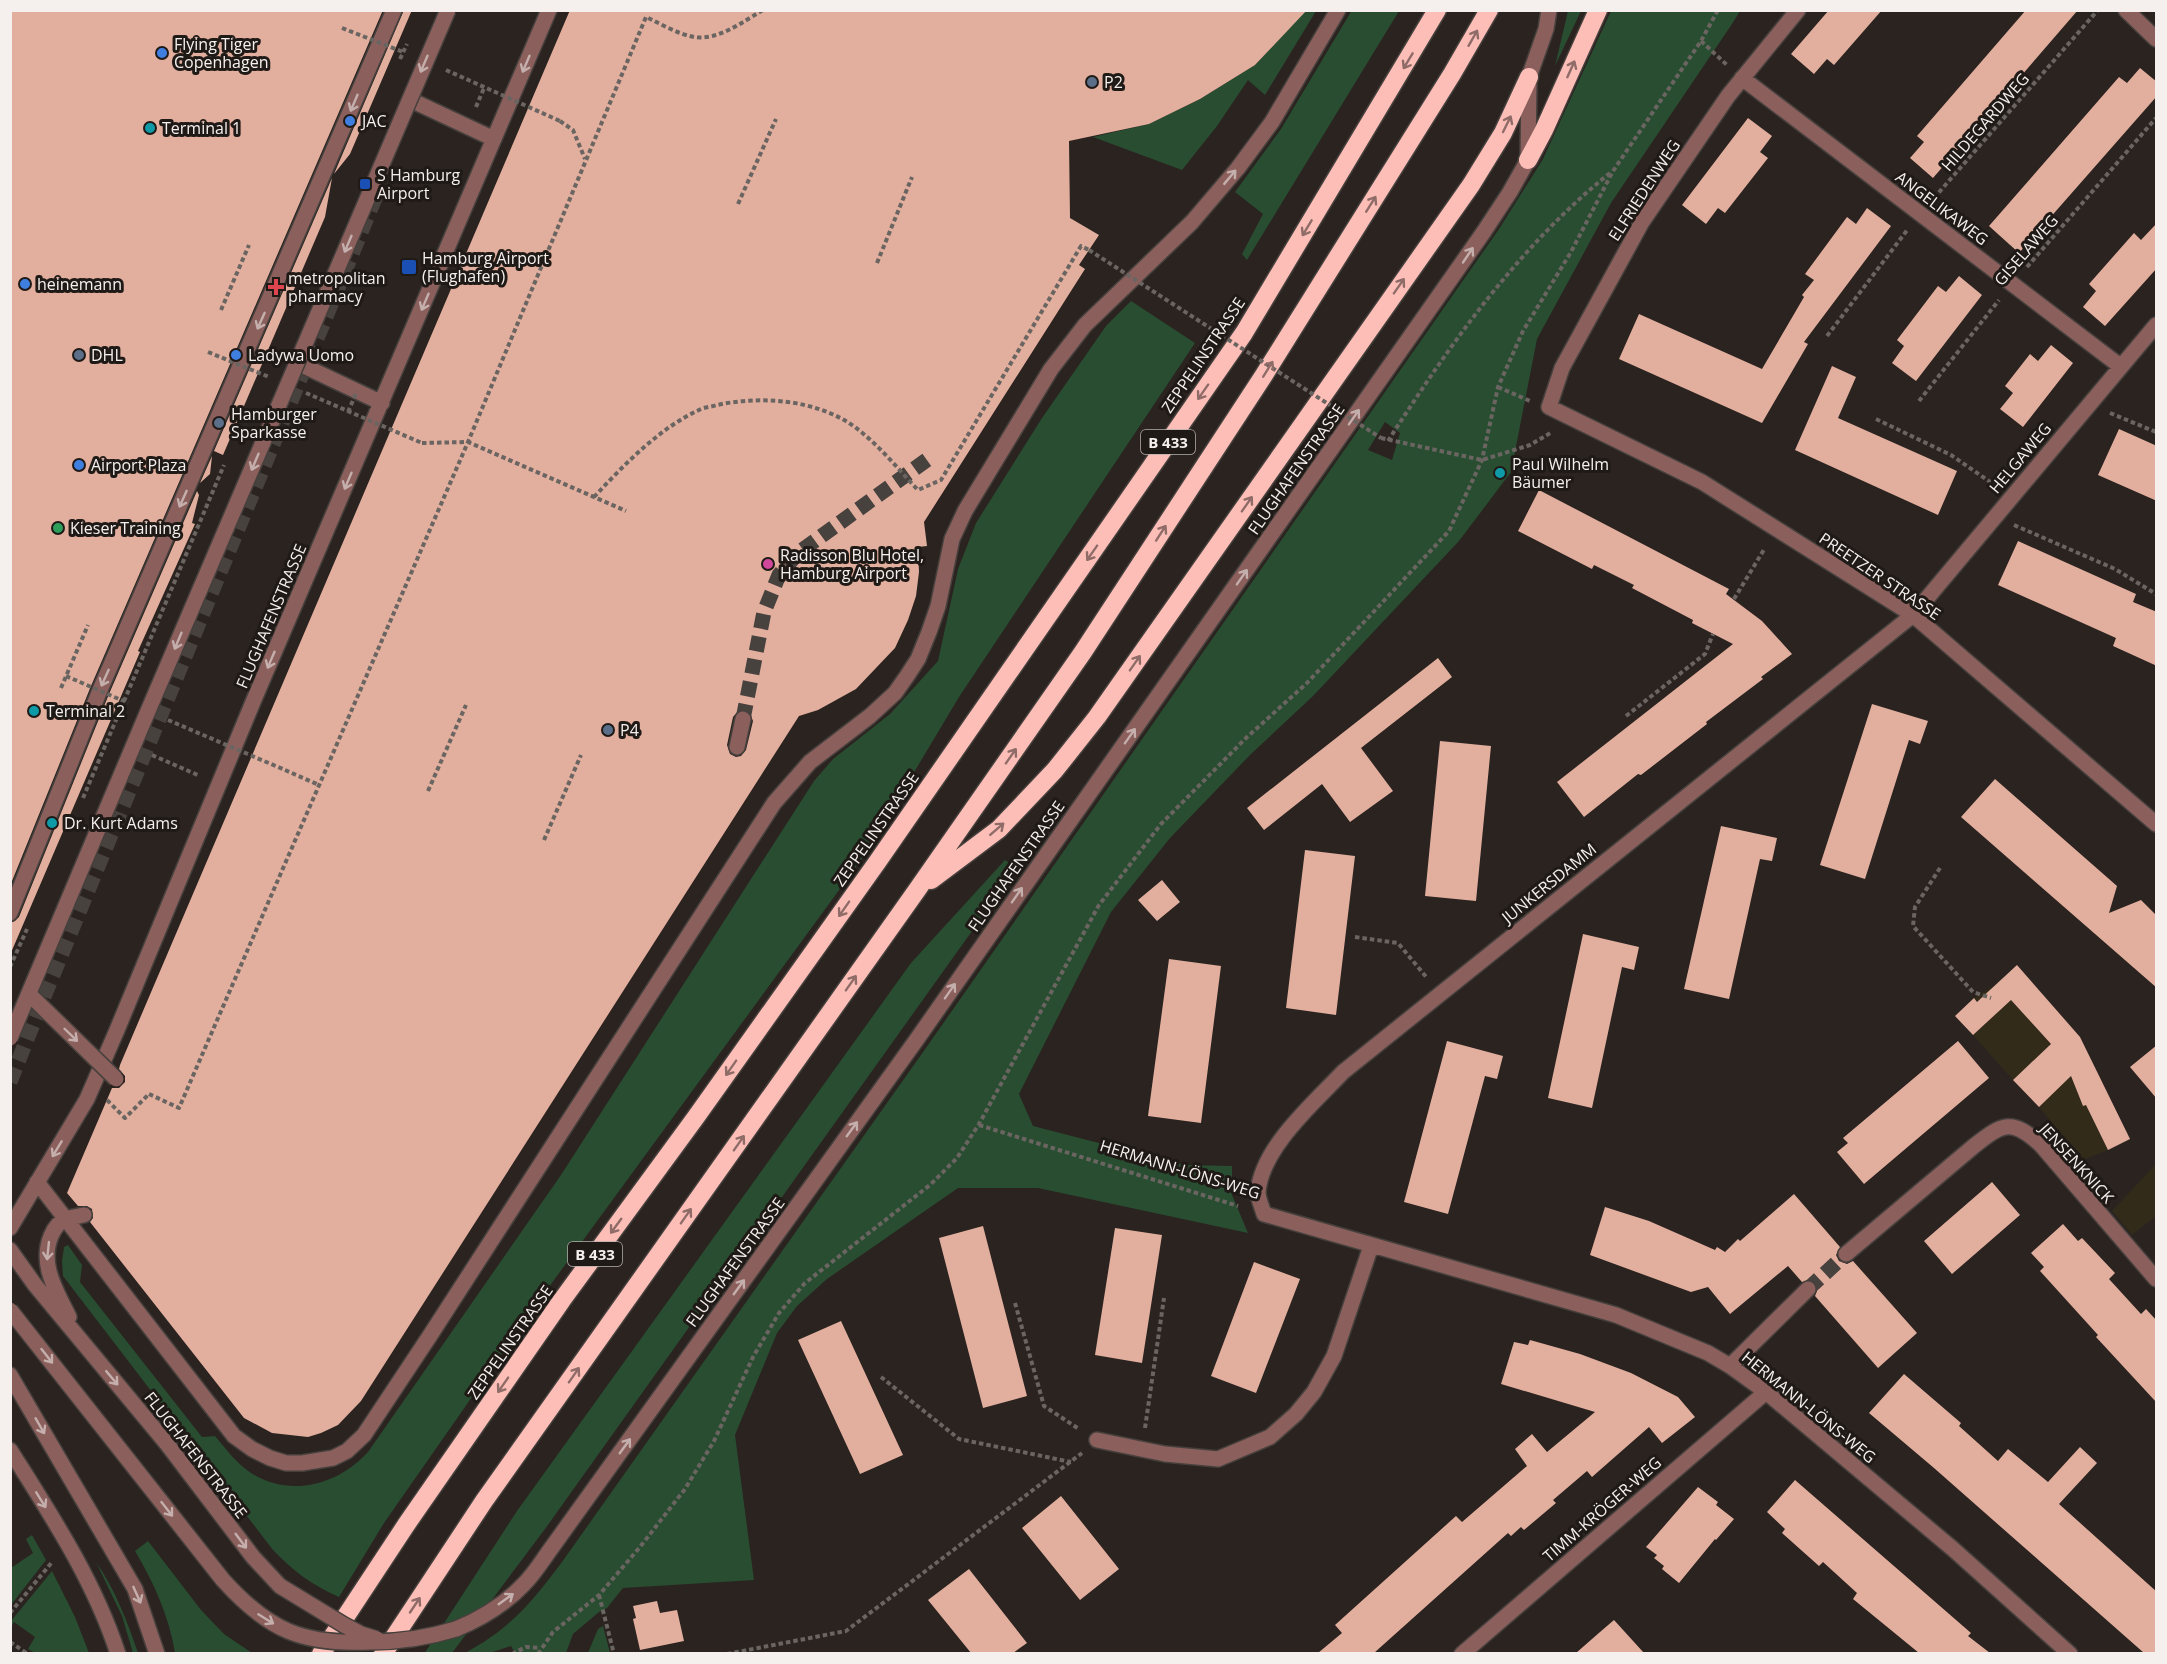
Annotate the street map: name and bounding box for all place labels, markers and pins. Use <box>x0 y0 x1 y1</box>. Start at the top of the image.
place label: Flying Tiger Copenhagen <box>174 33 268 73</box>
marker: Flying Tiger Copenhagen <box>155 46 169 60</box>
place label: P2 <box>1104 71 1123 93</box>
marker: P2 <box>1085 75 1099 89</box>
place label: JAC <box>360 110 387 132</box>
marker: JAC <box>343 114 357 128</box>
place label: Terminal 1 <box>162 117 241 139</box>
marker: Terminal 1 <box>143 121 157 135</box>
place label: S Hamburg Airport <box>377 164 461 204</box>
marker: S Hamburg Airport <box>358 177 372 191</box>
place label: Hamburg Airport (Flughafen) <box>422 247 549 287</box>
marker: Hamburg Airport (Flughafen) <box>400 258 418 276</box>
place label: metropolitan pharmacy <box>288 267 386 307</box>
place label: heinemann <box>37 273 122 295</box>
marker: heinemann <box>18 277 32 291</box>
marker: metropolitan pharmacy <box>269 280 283 294</box>
place label: DHL <box>91 344 123 366</box>
place label: Ladywa Uomo <box>248 344 354 366</box>
marker: DHL <box>72 348 86 362</box>
marker: Ladywa Uomo <box>229 348 243 362</box>
place label: Hamburger Sparkasse <box>231 403 317 443</box>
marker: Hamburger Sparkasse <box>212 416 226 430</box>
place label: Paul Wilhelm Bäumer <box>1512 453 1609 493</box>
place label: Airport Plaza <box>91 454 186 476</box>
marker: Airport Plaza <box>72 458 86 472</box>
marker: Paul Wilhelm Bäumer <box>1493 466 1507 480</box>
place label: Kieser Training <box>70 517 181 539</box>
marker: Kieser Training <box>51 521 65 535</box>
place label: Radisson Blu Hotel, Hamburg Airport <box>780 544 924 584</box>
marker: Radisson Blu Hotel, Hamburg Airport <box>761 557 775 571</box>
place label: Terminal 2 <box>46 700 125 722</box>
marker: Terminal 2 <box>27 704 41 718</box>
place label: P4 <box>620 719 639 741</box>
marker: P4 <box>601 723 615 737</box>
place label: Dr. Kurt Adams <box>64 812 178 834</box>
marker: Dr. Kurt Adams <box>45 816 59 830</box>

